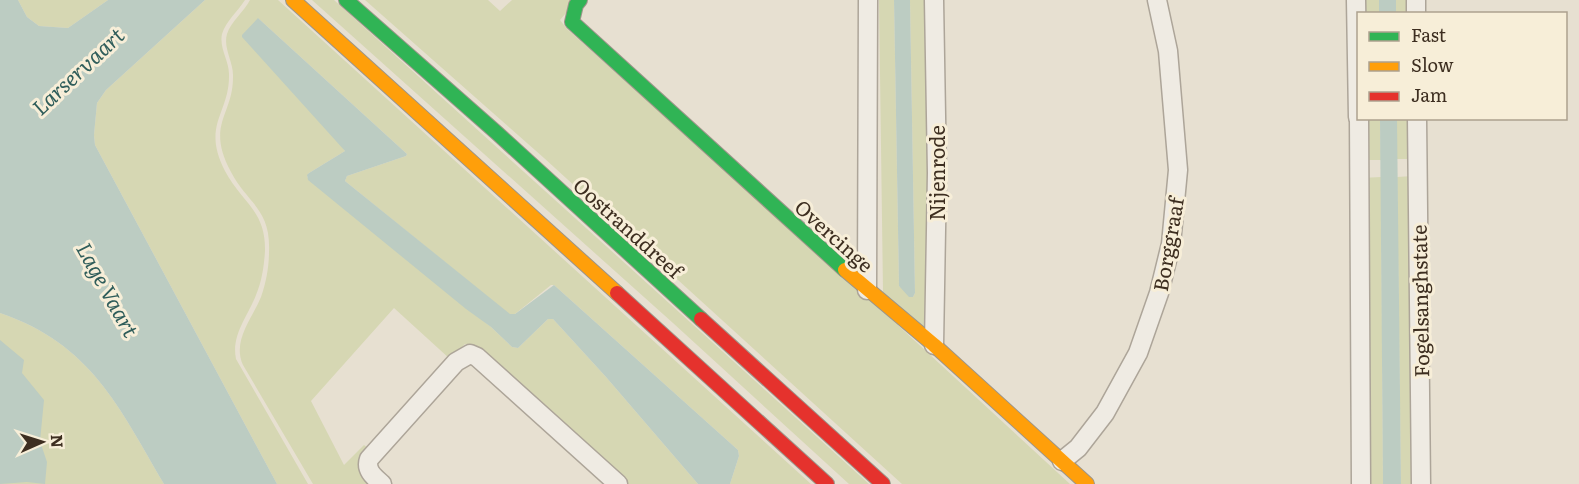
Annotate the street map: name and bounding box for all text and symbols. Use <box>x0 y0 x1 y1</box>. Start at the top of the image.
legend <box>1357 12 1567 120</box>
water label: Larservaart <box>24 19 131 121</box>
text: Fast <box>1411 21 1447 48</box>
text: Slow <box>1411 51 1454 78</box>
text: Jam <box>1411 81 1447 108</box>
street label: Nijenrode <box>921 125 951 221</box>
street label: Oostranddreef <box>568 170 692 286</box>
street label: Overcinge <box>789 191 881 279</box>
street label: Borggraaf <box>1144 192 1190 294</box>
street label: Fogelsanghstate <box>1403 224 1435 378</box>
water label: Lage Vaart <box>70 236 148 342</box>
north arrow <box>12 412 72 472</box>
text: N <box>46 434 70 449</box>

